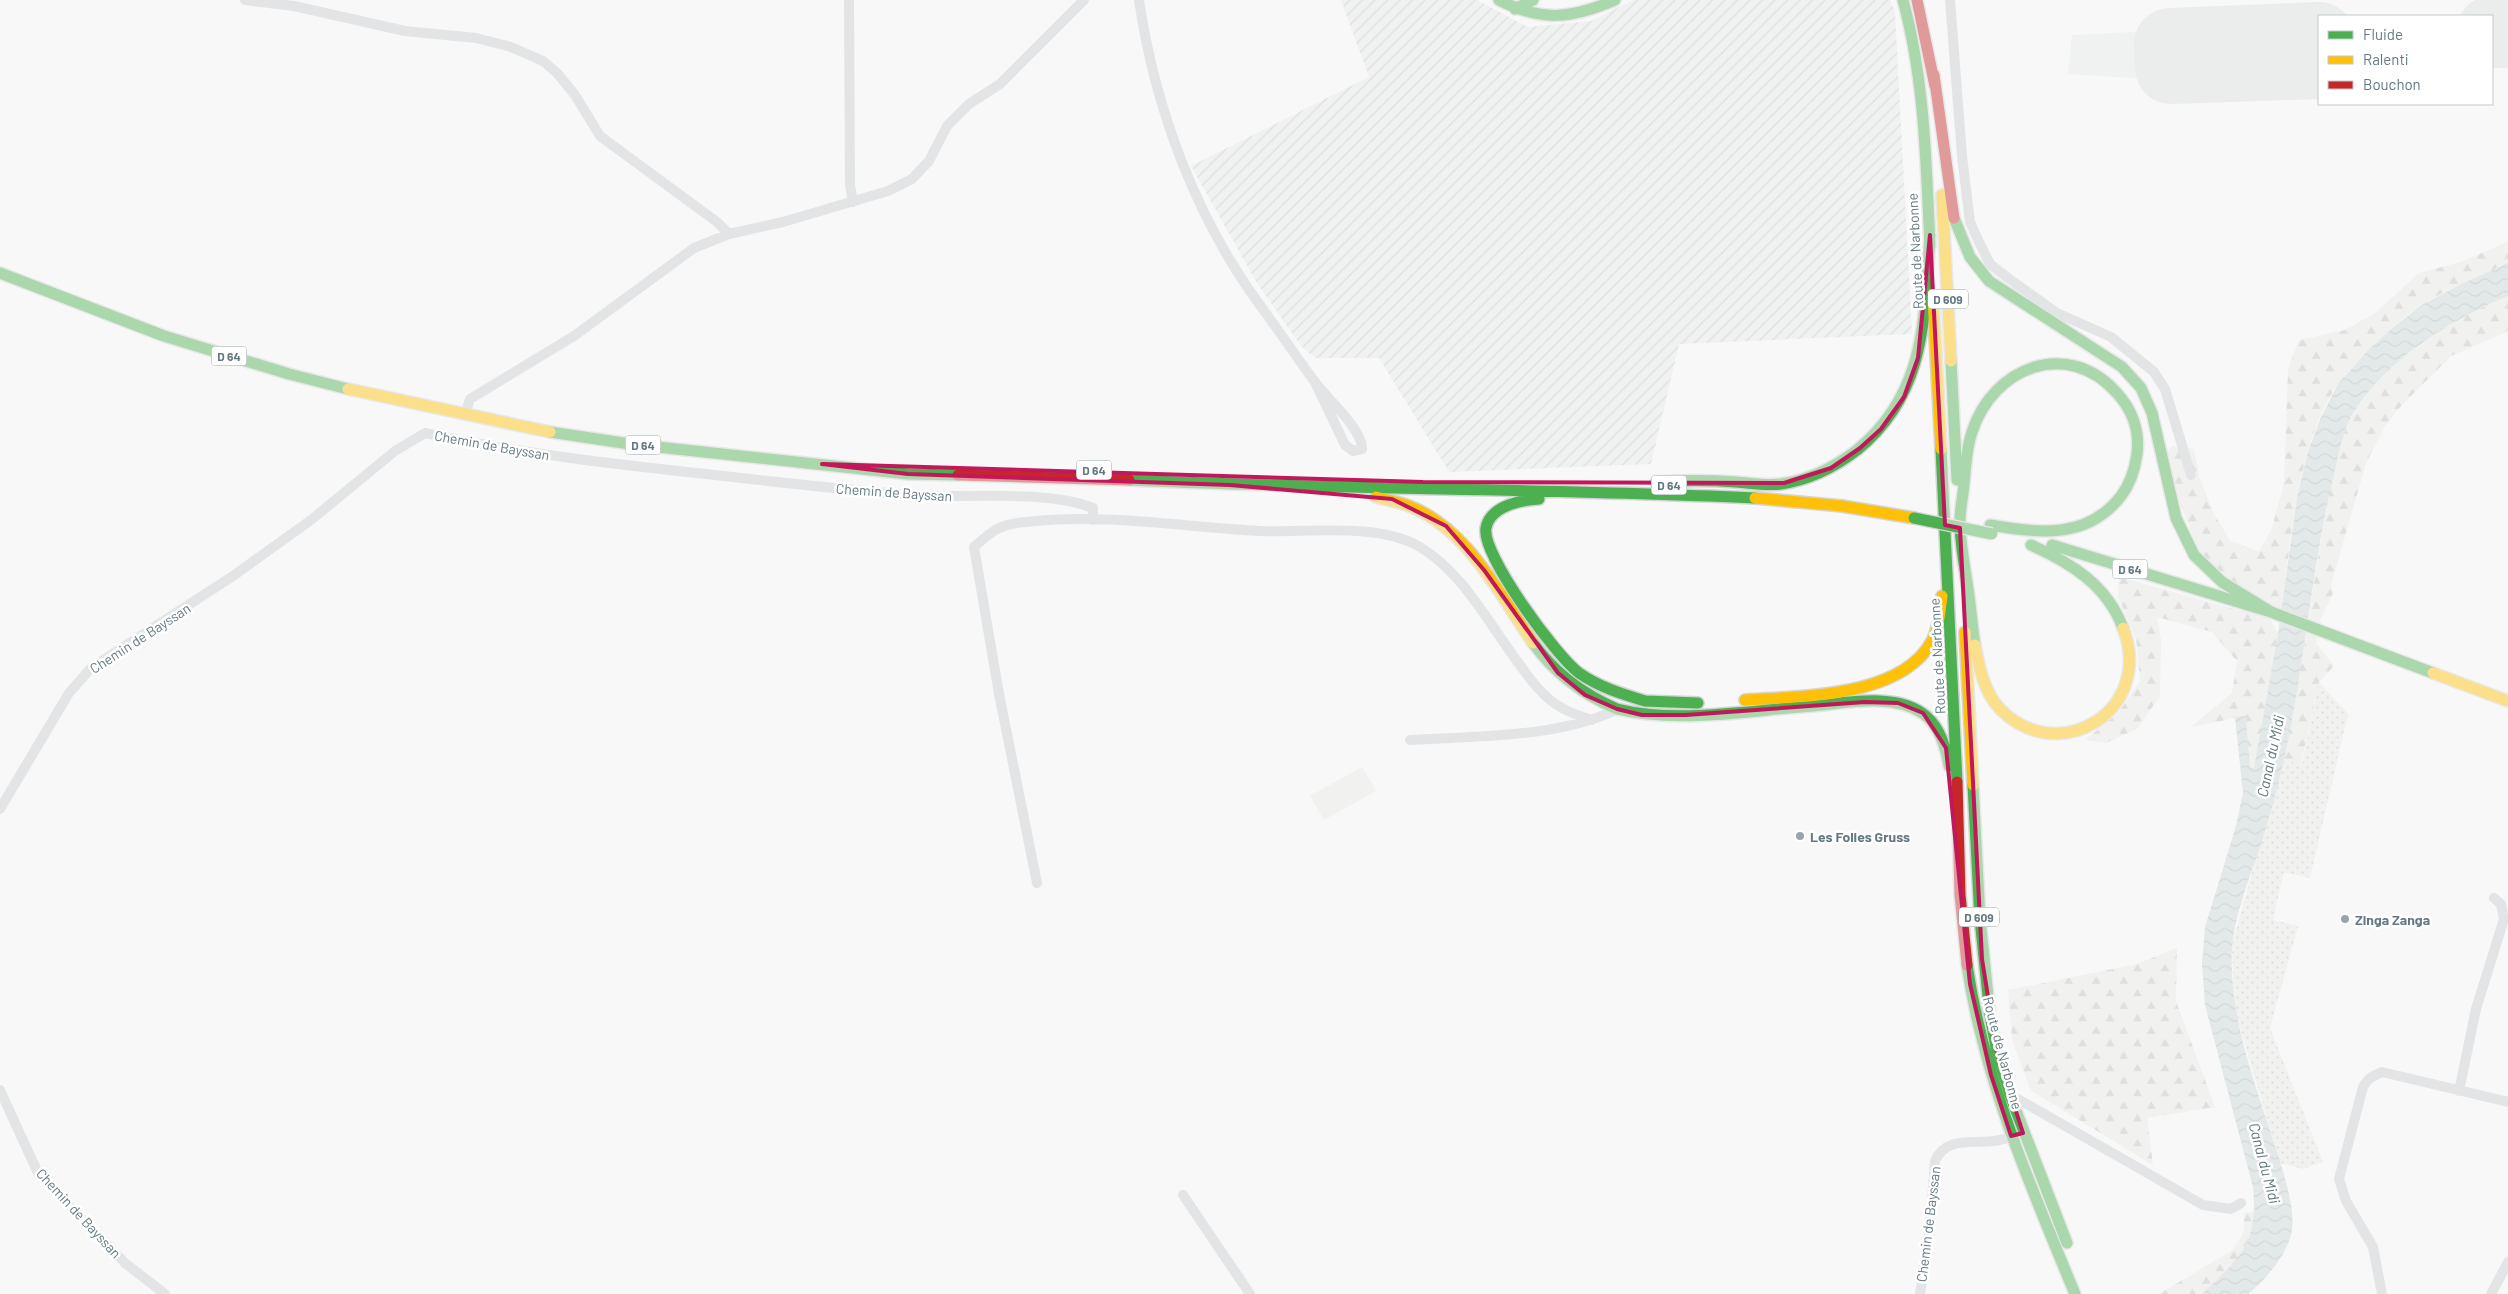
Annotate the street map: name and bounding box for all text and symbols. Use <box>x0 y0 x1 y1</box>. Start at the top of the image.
legend <box>2318 15 2493 105</box>
text: Fluide <box>2363 25 2403 43</box>
text: Ralenti <box>2363 50 2409 68</box>
text: Bouchon <box>2363 75 2421 93</box>
street label: Route de Narbonne <box>1903 193 1927 309</box>
road number: D 609 <box>1928 290 1968 308</box>
road number: D 64 <box>212 346 246 366</box>
street label: Chemin de Bayssan <box>433 427 551 463</box>
road number: D 64 <box>626 436 660 454</box>
road number: D 64 <box>1076 460 1112 480</box>
road number: D 64 <box>1652 476 1686 494</box>
street label: Chemin de Bayssan <box>835 479 953 505</box>
road number: D 64 <box>2112 560 2148 578</box>
street label: Route de Narbonne <box>1925 598 1949 714</box>
street label: Chemin de Bayssan <box>86 599 194 677</box>
water label: Canal du Midi <box>2253 713 2287 799</box>
place label: Les Folies Gruss <box>1810 828 1910 845</box>
marker: Les Folies Gruss <box>1794 830 1806 842</box>
road number: D 609 <box>1959 908 1999 926</box>
place label: Zinga Zanga <box>2355 911 2430 928</box>
marker: Zinga Zanga <box>2339 913 2351 925</box>
street label: Route de Narbonne <box>1980 995 2026 1111</box>
water label: Canal du Midi <box>2246 1121 2285 1206</box>
street label: Chemin de Bayssan <box>33 1165 125 1261</box>
street label: Chemin de Bayssan <box>1912 1165 1944 1283</box>

